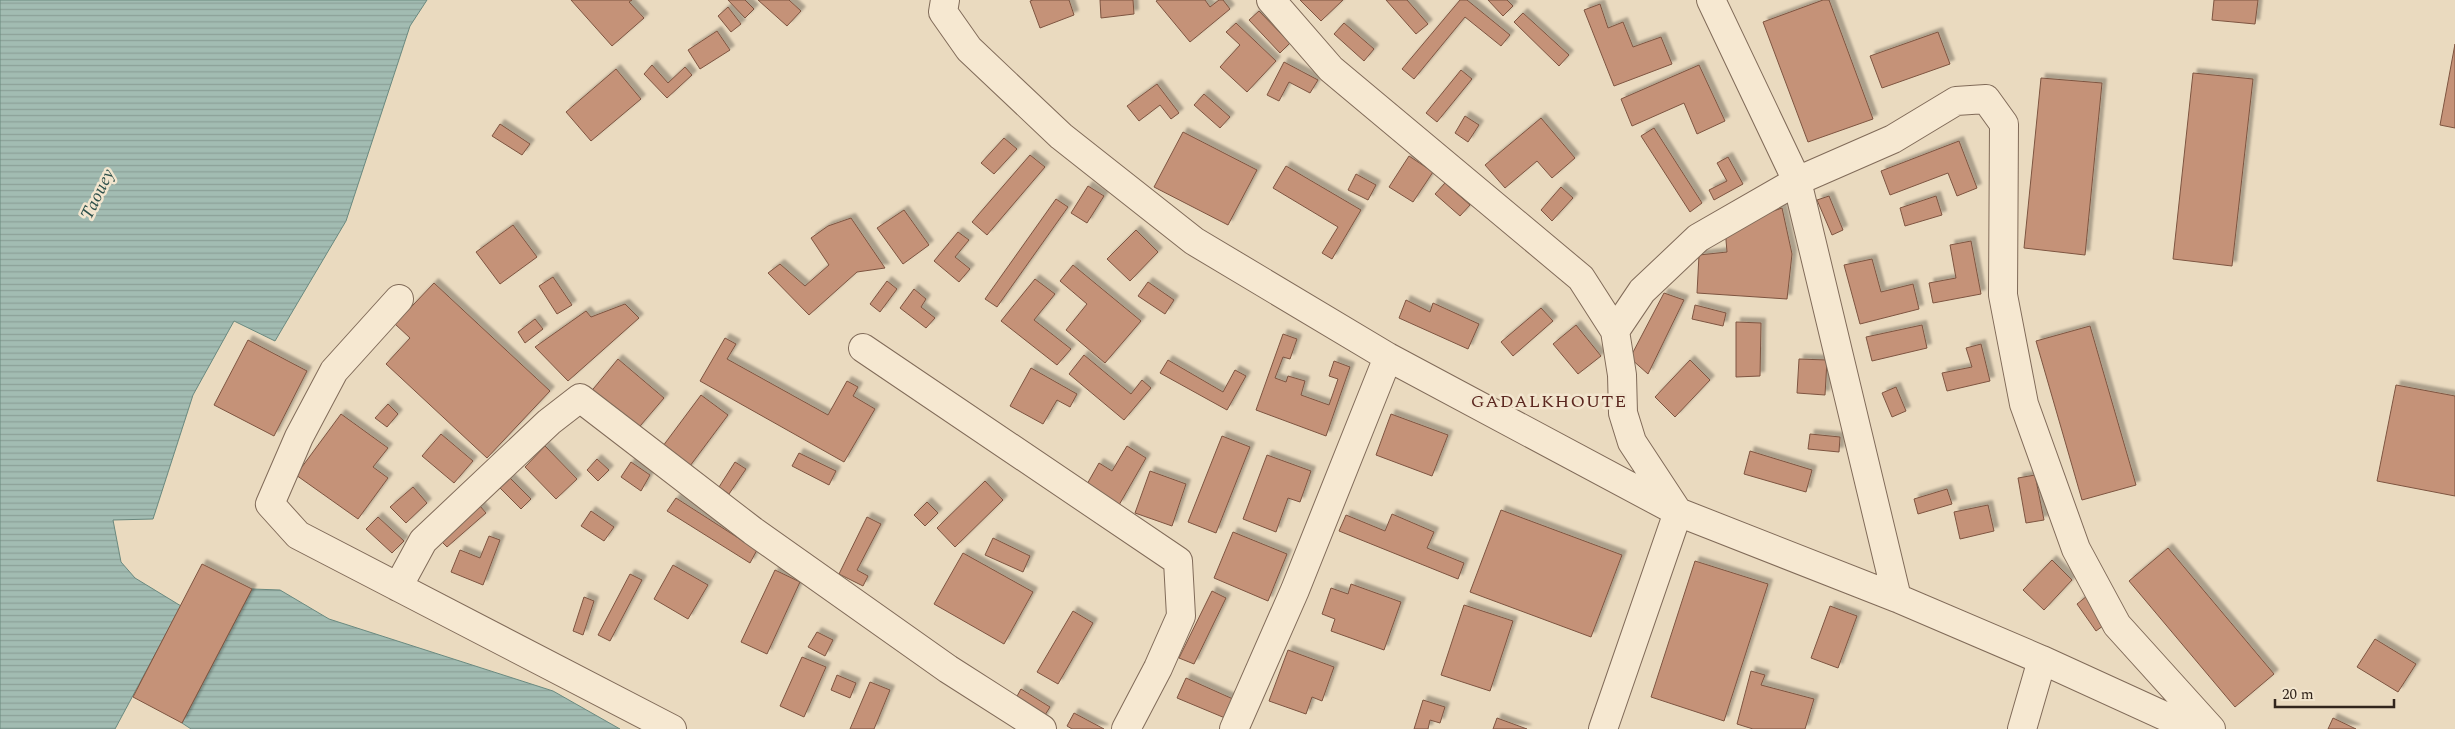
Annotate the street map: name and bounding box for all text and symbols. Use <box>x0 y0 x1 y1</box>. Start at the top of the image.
water label: Taouey <box>74 164 121 224</box>
district label: GADALKHOUTE <box>1471 388 1627 415</box>
scale bar <box>2275 676 2394 708</box>
text: 20 m <box>2282 683 2314 706</box>

